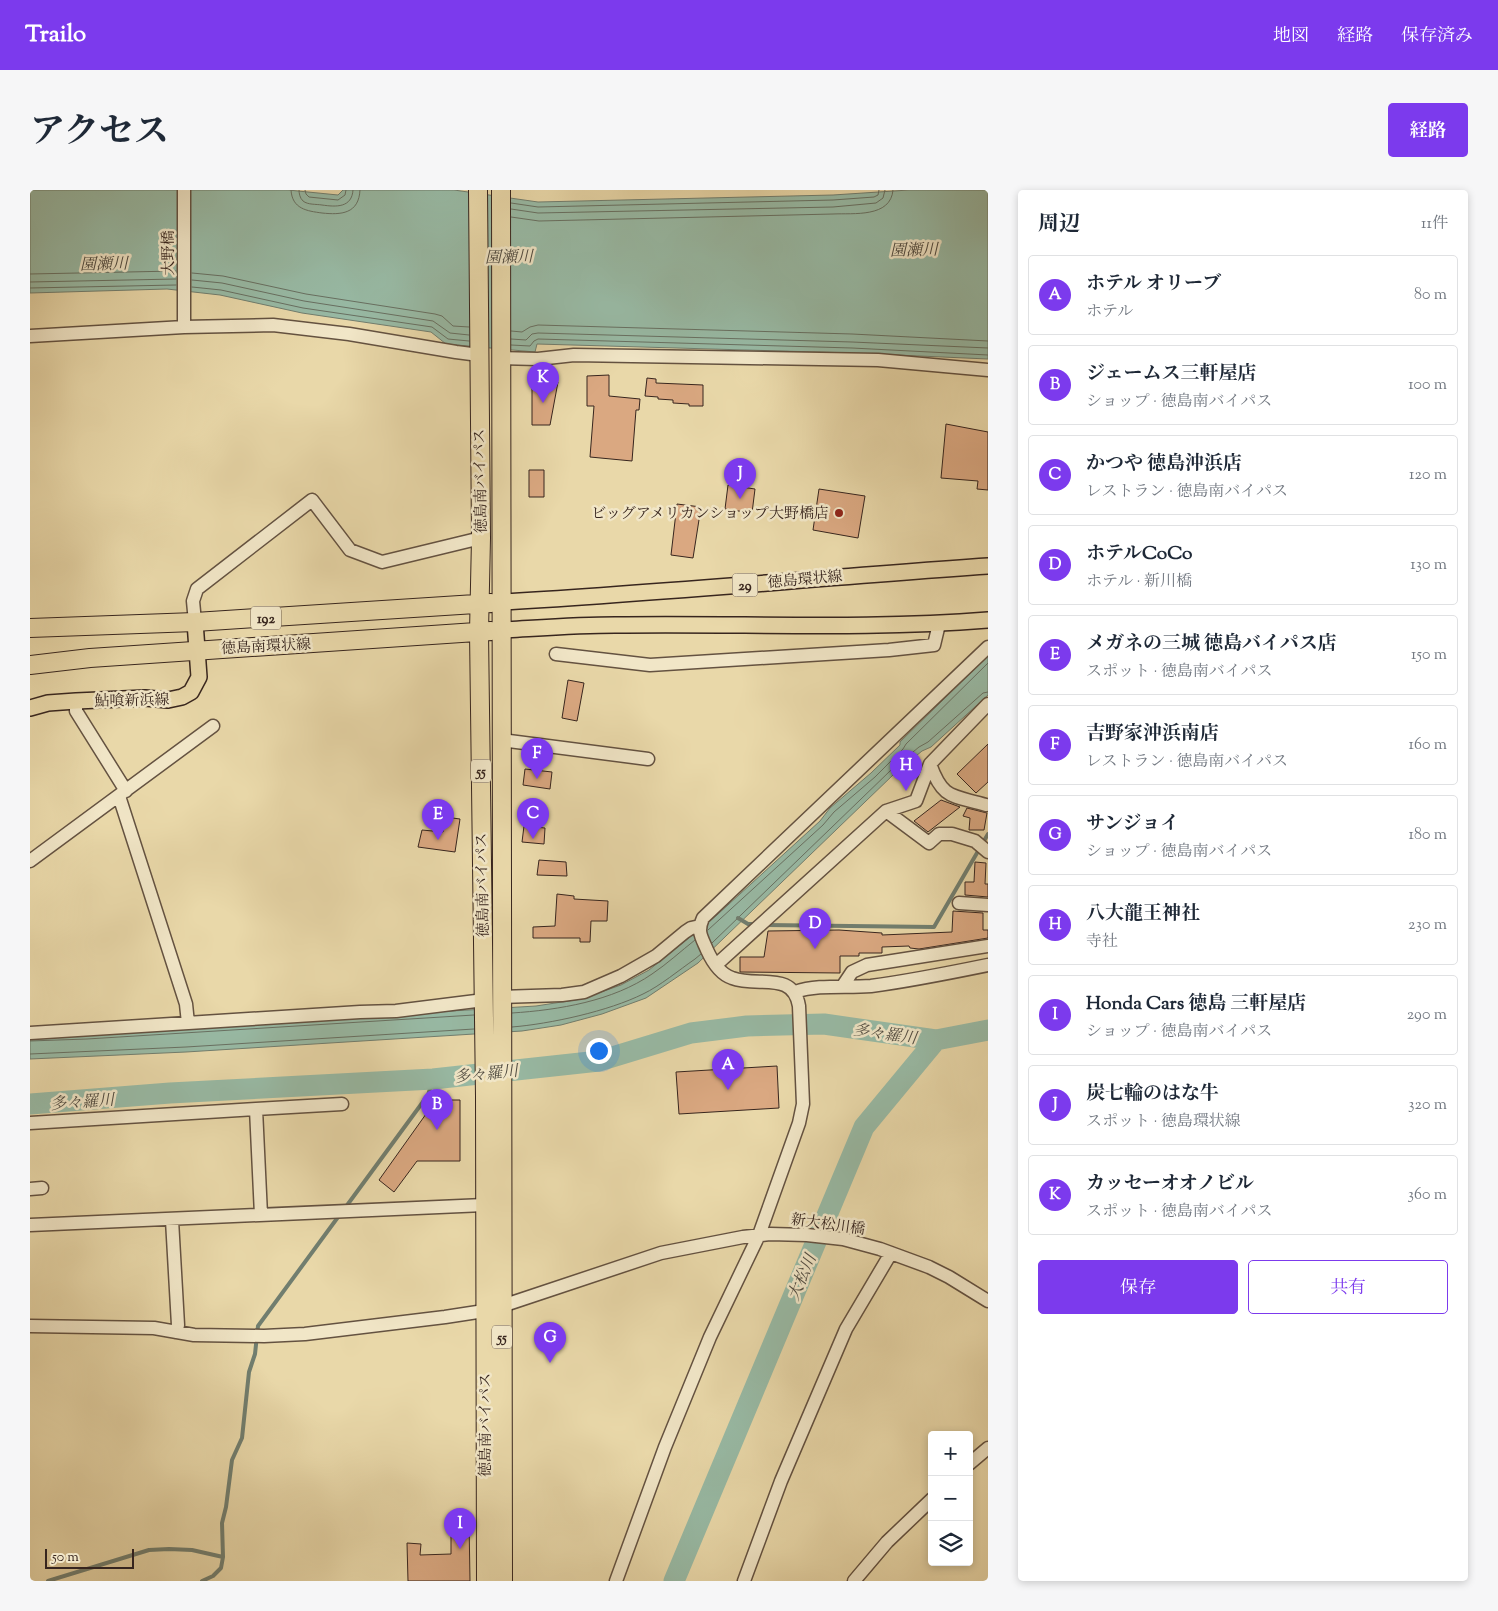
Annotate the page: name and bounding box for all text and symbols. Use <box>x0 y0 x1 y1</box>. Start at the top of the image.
text: Trailo <box>25 18 86 52</box>
text: 地図 <box>1273 24 1309 50</box>
text: 経路 <box>1337 24 1373 50</box>
text: 保存済み <box>1401 24 1473 50</box>
button: 経路 <box>1388 103 1468 157</box>
text: アクセス <box>30 108 169 159</box>
text: 周辺 <box>1038 210 1080 240</box>
text: 11件 <box>1421 213 1448 236</box>
street label: 大野橋 <box>159 230 180 276</box>
water label: 園瀬川 <box>890 240 940 263</box>
water label: 園瀬川 <box>485 247 535 270</box>
water label: 園瀬川 <box>80 254 130 277</box>
text: ホテル オリーブ <box>1086 271 1221 298</box>
text: A <box>1049 284 1062 307</box>
text: 80 m <box>1414 284 1447 307</box>
text: ホテル <box>1086 301 1133 324</box>
text: ジェームス三軒屋店 <box>1086 361 1257 388</box>
pin: K <box>527 362 559 403</box>
text: B <box>1050 374 1060 397</box>
text: 100 m <box>1408 374 1447 397</box>
text: ショップ · 徳島南バイパス <box>1086 391 1272 414</box>
street label: 徳島南バイパス <box>470 428 493 534</box>
text: かつや 徳島沖浜店 <box>1086 451 1242 478</box>
pin: J <box>724 458 756 499</box>
text: C <box>1049 464 1061 487</box>
text: 120 m <box>1409 464 1447 487</box>
text: レストラン · 徳島南バイパス <box>1086 481 1288 504</box>
place label: ビッグアメリカンショップ大野橋店 <box>591 504 829 525</box>
marker: ビッグアメリカンショップ大野橋店 <box>833 507 845 519</box>
text: ホテルCoCo <box>1086 541 1192 568</box>
text: D <box>1049 554 1061 577</box>
text: 130 m <box>1410 554 1447 577</box>
street label: 徳島環状線 <box>767 567 843 594</box>
text: ホテル · 新川橋 <box>1086 571 1192 594</box>
road number: 29 <box>732 574 758 596</box>
road number: 192 <box>251 606 281 629</box>
text: メガネの三城 徳島バイパス店 <box>1086 631 1337 658</box>
street label: 徳島南環状線 <box>221 635 312 660</box>
text: E <box>1050 644 1060 667</box>
text: 150 m <box>1411 644 1447 667</box>
text: スポット · 徳島南バイパス <box>1086 661 1273 684</box>
street label: 鮎喰新浜線 <box>94 690 170 713</box>
text: 吉野家沖浜南店 <box>1086 721 1219 748</box>
text: F <box>1051 734 1059 757</box>
text: 160 m <box>1409 734 1447 757</box>
pin: F <box>521 738 553 779</box>
pin: H <box>890 750 922 791</box>
text: レストラン · 徳島南バイパス <box>1086 751 1288 774</box>
road number: 55 <box>471 760 491 782</box>
pin: C <box>517 798 549 839</box>
pin: E <box>422 799 454 840</box>
text: サンジョイ <box>1086 811 1179 838</box>
text: G <box>1048 824 1062 847</box>
text: 180 m <box>1408 824 1447 847</box>
street label: 徳島南バイパス <box>472 832 495 938</box>
text: ショップ · 徳島南バイパス <box>1086 841 1272 864</box>
text: 八大龍王神社 <box>1086 901 1200 928</box>
pin: D <box>799 908 831 949</box>
text: H <box>1049 914 1061 937</box>
text: 230 m <box>1408 914 1447 937</box>
text: 寺社 <box>1086 931 1118 954</box>
text: Honda Cars 徳島 三軒屋店 <box>1086 991 1306 1018</box>
text: I <box>1052 1004 1058 1027</box>
text: 290 m <box>1407 1004 1447 1027</box>
water label: 多々羅川 <box>851 1020 920 1052</box>
text: ショップ · 徳島南バイパス <box>1086 1021 1272 1044</box>
your location <box>586 1038 612 1064</box>
pin: A <box>712 1049 744 1090</box>
water label: 多々羅川 <box>453 1060 521 1090</box>
text: 炭七輪のはな牛 <box>1086 1081 1219 1108</box>
pin: B <box>421 1089 453 1130</box>
water label: 多々羅川 <box>49 1090 117 1117</box>
text: J <box>1053 1094 1057 1117</box>
text: 320 m <box>1408 1094 1447 1117</box>
text: スポット · 徳島環状線 <box>1086 1111 1241 1134</box>
text: カッセーオオノビル <box>1086 1171 1254 1198</box>
text: K <box>1049 1184 1061 1207</box>
text: 360 m <box>1408 1184 1447 1207</box>
text: スポット · 徳島南バイパス <box>1086 1201 1273 1224</box>
street label: 新大松川橋 <box>789 1210 866 1241</box>
water label: 大松川 <box>783 1250 824 1305</box>
button: 保存 <box>1038 1260 1238 1314</box>
button: 共有 <box>1248 1260 1448 1314</box>
pin: G <box>534 1322 566 1363</box>
road number: 55 <box>492 1326 512 1348</box>
street label: 徳島南バイパス <box>476 1373 497 1477</box>
map controls <box>928 1431 973 1566</box>
button: + <box>928 1431 973 1476</box>
button: − <box>928 1476 973 1521</box>
pin: I <box>444 1508 476 1549</box>
button: layers <box>928 1521 973 1566</box>
scale bar <box>45 1546 134 1569</box>
text: 50 m <box>52 1548 79 1568</box>

